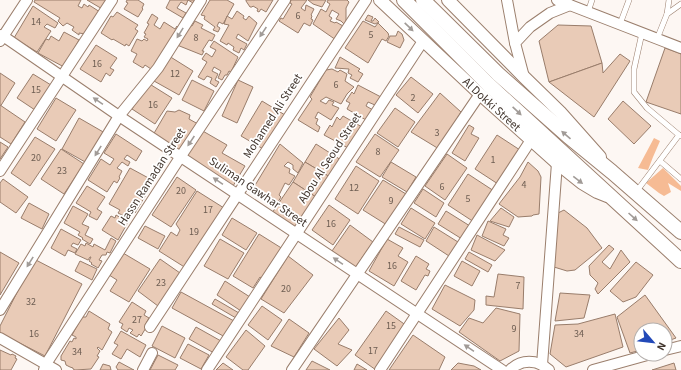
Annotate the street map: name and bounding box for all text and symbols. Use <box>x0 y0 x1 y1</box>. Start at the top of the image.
house number: 6 <box>296 9 301 23</box>
house number: 14 <box>31 15 41 29</box>
one-way arrow <box>404 22 414 32</box>
one-way arrow <box>259 27 267 38</box>
one-way arrow <box>176 28 184 38</box>
house number: 5 <box>369 28 374 42</box>
house number: 8 <box>194 31 199 45</box>
house number: 16 <box>92 57 102 71</box>
house number: 12 <box>170 67 180 81</box>
street label: Mohamed Ali Street <box>239 70 307 162</box>
street label: Al Dokki Street <box>459 74 525 135</box>
house number: 6 <box>334 78 339 92</box>
house number: 15 <box>31 83 41 97</box>
house number: 2 <box>411 91 416 105</box>
one-way arrow <box>93 97 103 105</box>
house number: 16 <box>148 98 158 112</box>
one-way arrow <box>512 106 522 115</box>
street label: Abou Al Seoud Street <box>294 109 366 207</box>
street label: Hassn Ramadan Street <box>114 125 190 229</box>
house number: 3 <box>435 126 440 140</box>
one-way arrow <box>561 130 571 139</box>
one-way arrow <box>187 136 195 146</box>
one-way arrow <box>94 145 101 157</box>
house number: 8 <box>376 145 381 159</box>
house number: 20 <box>31 151 41 165</box>
street label: Suliman Gawhar Street <box>205 153 311 231</box>
house number: 1 <box>491 153 496 167</box>
house number: 23 <box>57 164 67 178</box>
one-way arrow <box>572 175 583 184</box>
one-way arrow <box>213 177 223 185</box>
house number: 4 <box>522 178 527 192</box>
house number: 6 <box>440 180 445 194</box>
house number: 12 <box>349 181 359 195</box>
house number: 20 <box>176 184 186 198</box>
house number: 5 <box>466 192 471 206</box>
house number: 9 <box>389 194 394 208</box>
house number: 17 <box>203 203 213 217</box>
one-way arrow <box>628 213 639 222</box>
house number: 16 <box>326 217 336 231</box>
house number: 19 <box>189 225 199 239</box>
one-way arrow <box>26 256 33 268</box>
one-way arrow <box>333 257 343 265</box>
house number: 16 <box>387 259 397 273</box>
house number: 23 <box>156 276 166 290</box>
house number: 7 <box>516 279 521 293</box>
house number: 20 <box>281 282 291 296</box>
house number: 32 <box>26 295 36 309</box>
house number: 27 <box>132 313 142 327</box>
house number: 15 <box>386 319 396 333</box>
house number: 9 <box>512 322 517 336</box>
north arrow <box>633 322 673 362</box>
house number: 16 <box>29 327 39 341</box>
house number: 34 <box>574 327 584 341</box>
text: N <box>653 340 670 353</box>
house number: 17 <box>368 344 378 358</box>
house number: 34 <box>72 345 82 359</box>
one-way arrow <box>463 345 475 352</box>

